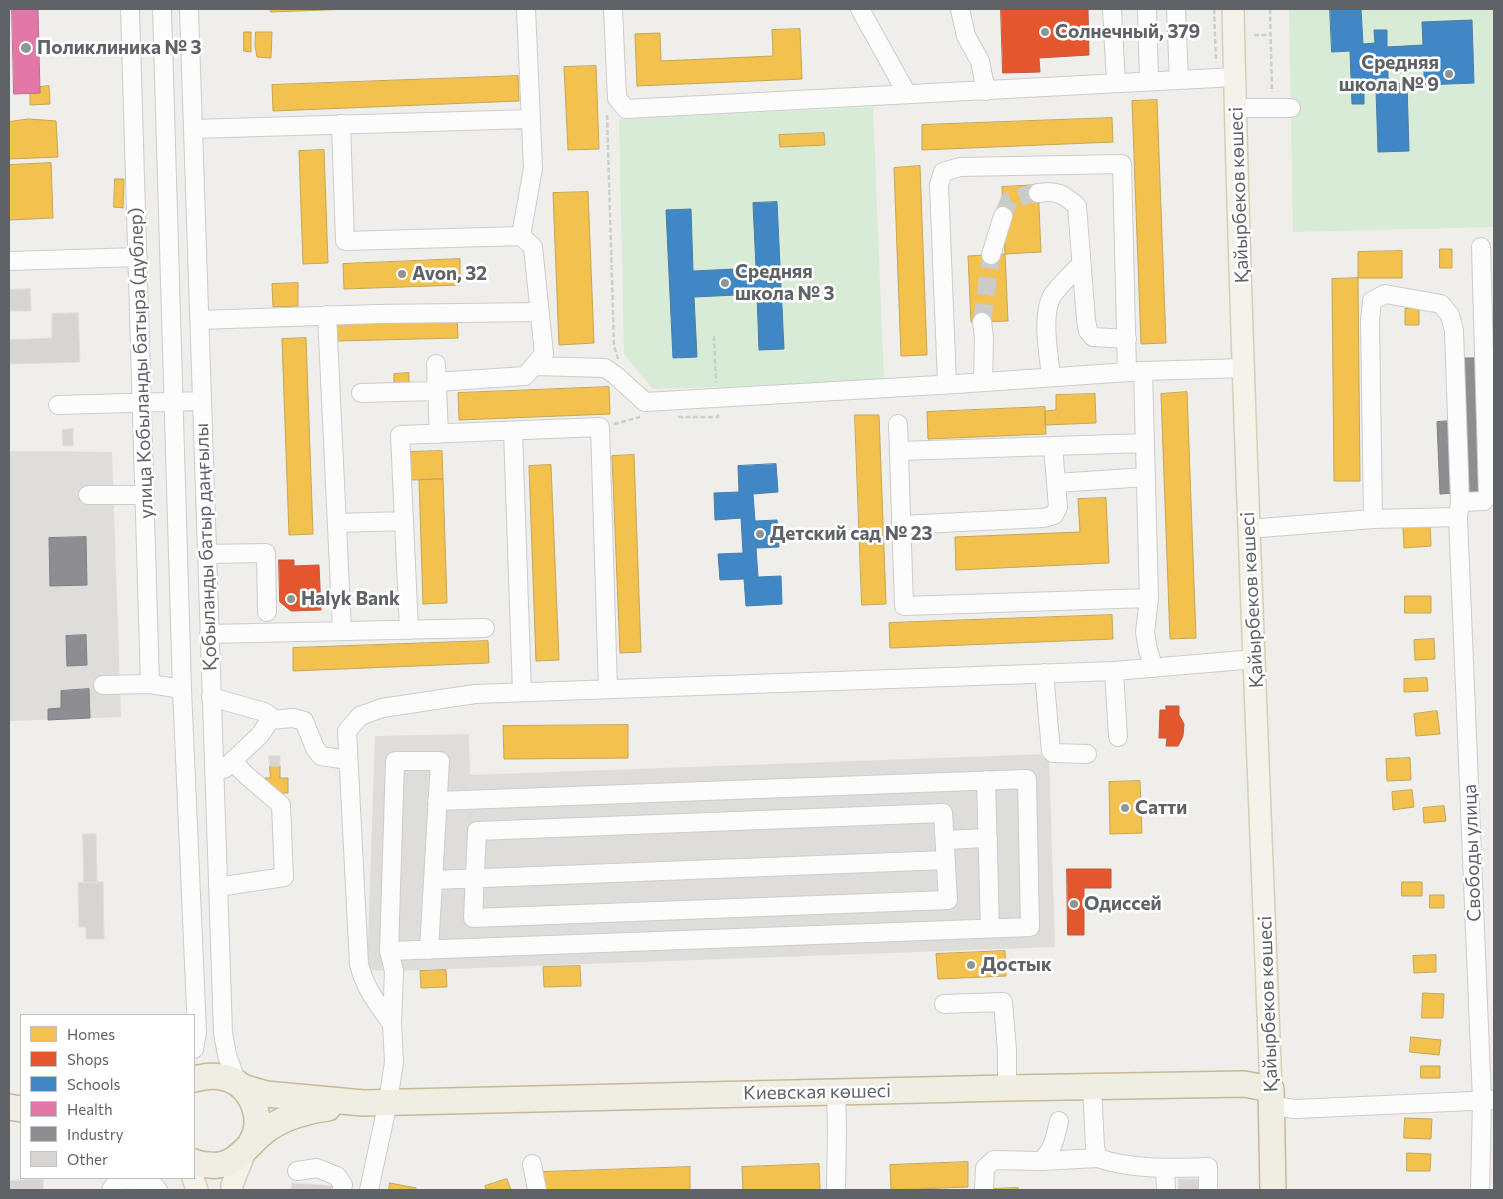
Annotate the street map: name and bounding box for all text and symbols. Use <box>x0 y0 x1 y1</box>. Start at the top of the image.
place label: Солнечный, 379 <box>1055 21 1200 43</box>
marker: Солнечный, 379 <box>1039 26 1051 38</box>
place label: Поликлиника № 3 <box>37 37 202 59</box>
marker: Поликлиника № 3 <box>19 41 33 55</box>
place label: Средняя школа № 9 <box>1339 52 1439 96</box>
marker: Средняя школа № 9 <box>1443 68 1455 80</box>
street label: Қайырбеков көшесі <box>1225 106 1253 284</box>
street label: улица Кобыланды батыра (дублер) <box>124 207 158 519</box>
place label: Средняя школа № 3 <box>735 261 835 305</box>
place label: Avon, 32 <box>412 263 487 285</box>
marker: Avon, 32 <box>396 268 408 280</box>
marker: Средняя школа № 3 <box>719 277 731 289</box>
street label: Қобыланды батыр даңғылы <box>190 423 222 671</box>
street label: Қайырбеков көшесі <box>1236 511 1268 689</box>
place label: Детский сад № 23 <box>770 523 933 545</box>
marker: Детский сад № 23 <box>754 528 766 540</box>
place label: Halyk Bank <box>301 588 400 610</box>
marker: Halyk Bank <box>285 593 297 605</box>
street label: Свободы улица <box>1458 784 1486 922</box>
place label: Сатти <box>1135 797 1187 819</box>
marker: Сатти <box>1119 802 1131 814</box>
place label: Одиссей <box>1084 893 1162 915</box>
marker: Одиссей <box>1068 898 1080 910</box>
street label: Қайырбеков көшесі <box>1254 915 1282 1093</box>
place label: Достык <box>981 954 1052 976</box>
marker: Достык <box>965 959 977 971</box>
legend <box>20 1014 195 1179</box>
text: Homes <box>67 1025 115 1043</box>
text: Shops <box>67 1050 109 1068</box>
text: Schools <box>67 1075 120 1093</box>
street label: Киевская көшесі <box>743 1079 891 1105</box>
text: Health <box>67 1100 113 1118</box>
text: Industry <box>67 1125 124 1143</box>
text: Other <box>67 1150 108 1168</box>

